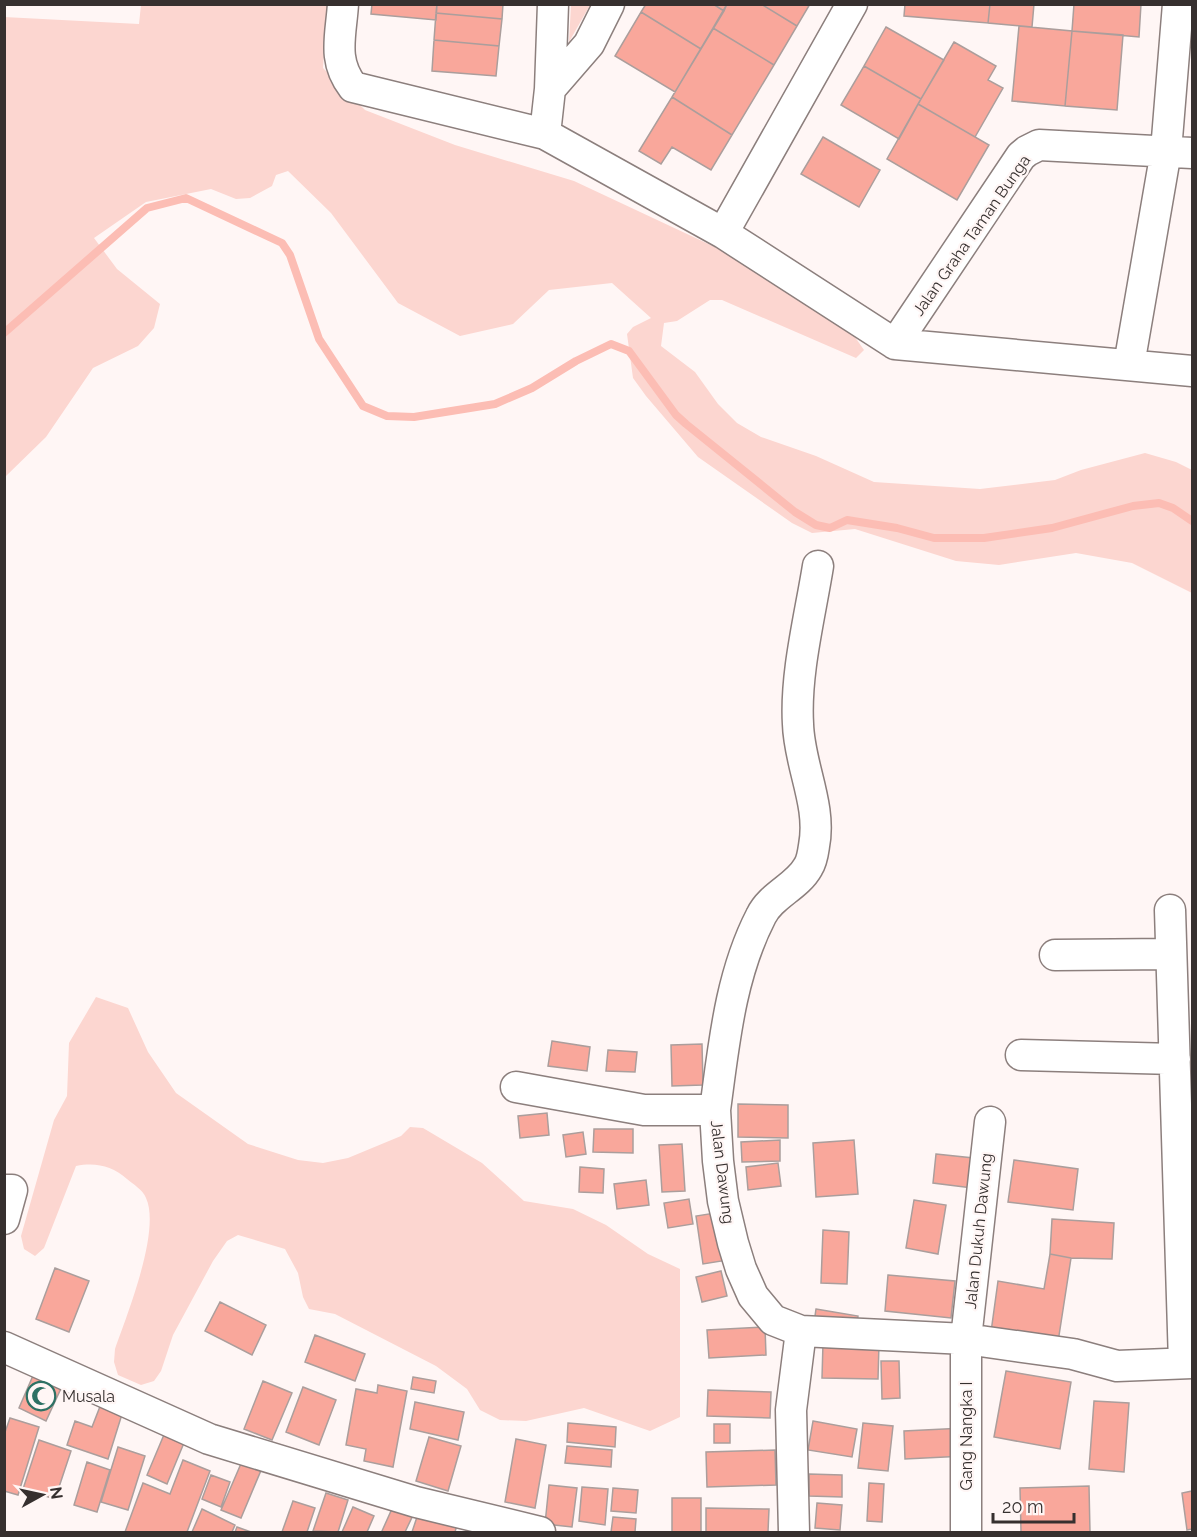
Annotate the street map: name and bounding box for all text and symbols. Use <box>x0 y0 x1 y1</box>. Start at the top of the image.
street label: Jalan Graha Taman Bunga <box>909 151 1034 319</box>
street label: Jalan Dawung <box>707 1119 738 1225</box>
street label: Jalan Dukuh Dawung <box>961 1152 996 1310</box>
mosque icon: Musala <box>25 1380 57 1412</box>
street label: Gang Nangka I <box>957 1382 976 1490</box>
place label: Musala <box>62 1387 115 1406</box>
north arrow <box>12 1465 72 1525</box>
text: N <box>46 1486 67 1500</box>
scale bar <box>993 1486 1074 1524</box>
text: 20 m <box>1002 1496 1044 1517</box>

